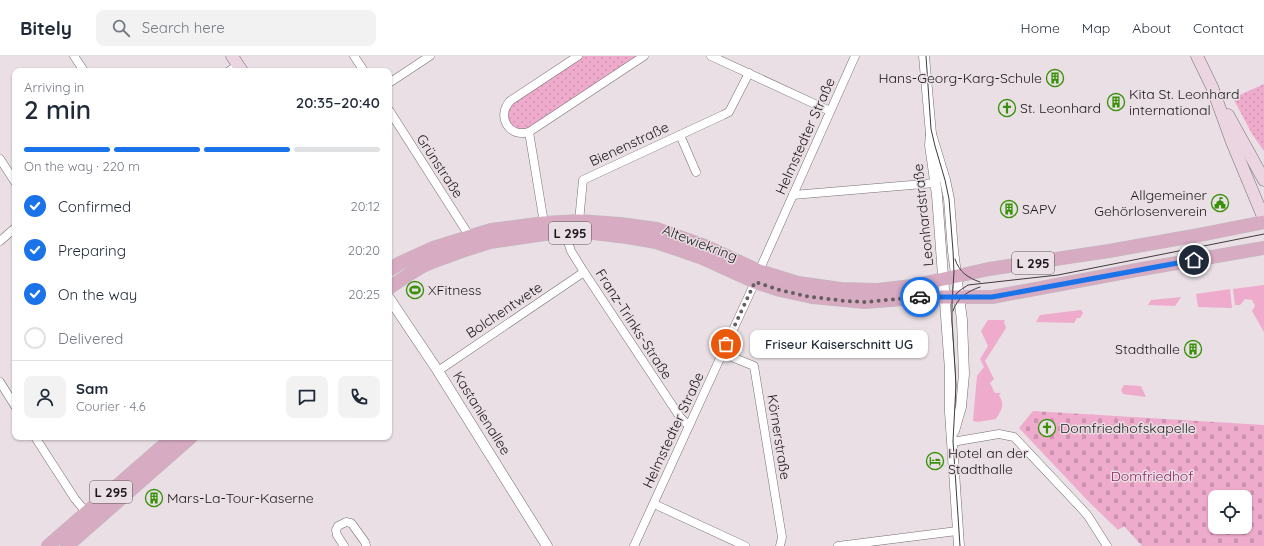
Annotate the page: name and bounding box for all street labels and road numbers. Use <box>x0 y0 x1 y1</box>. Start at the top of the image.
street label: Helmstedter Straße <box>771 75 839 197</box>
street label: Bienenstraße <box>586 118 672 170</box>
street label: Grünstraße <box>413 131 467 201</box>
street label: Leonhardstraße <box>909 163 937 267</box>
street label: Altewiekring <box>660 220 740 266</box>
road number: L 295 <box>549 222 591 244</box>
road number: L 295 <box>1012 252 1054 274</box>
street label: Franz-Trinks-Straße <box>592 265 676 383</box>
street label: Bolchentwete <box>462 278 546 342</box>
street label: Kastanienallee <box>449 368 515 458</box>
street label: Helmstedter Straße <box>638 369 708 491</box>
street label: Körnerstraße <box>763 393 795 481</box>
road number: L 295 <box>90 481 132 503</box>

